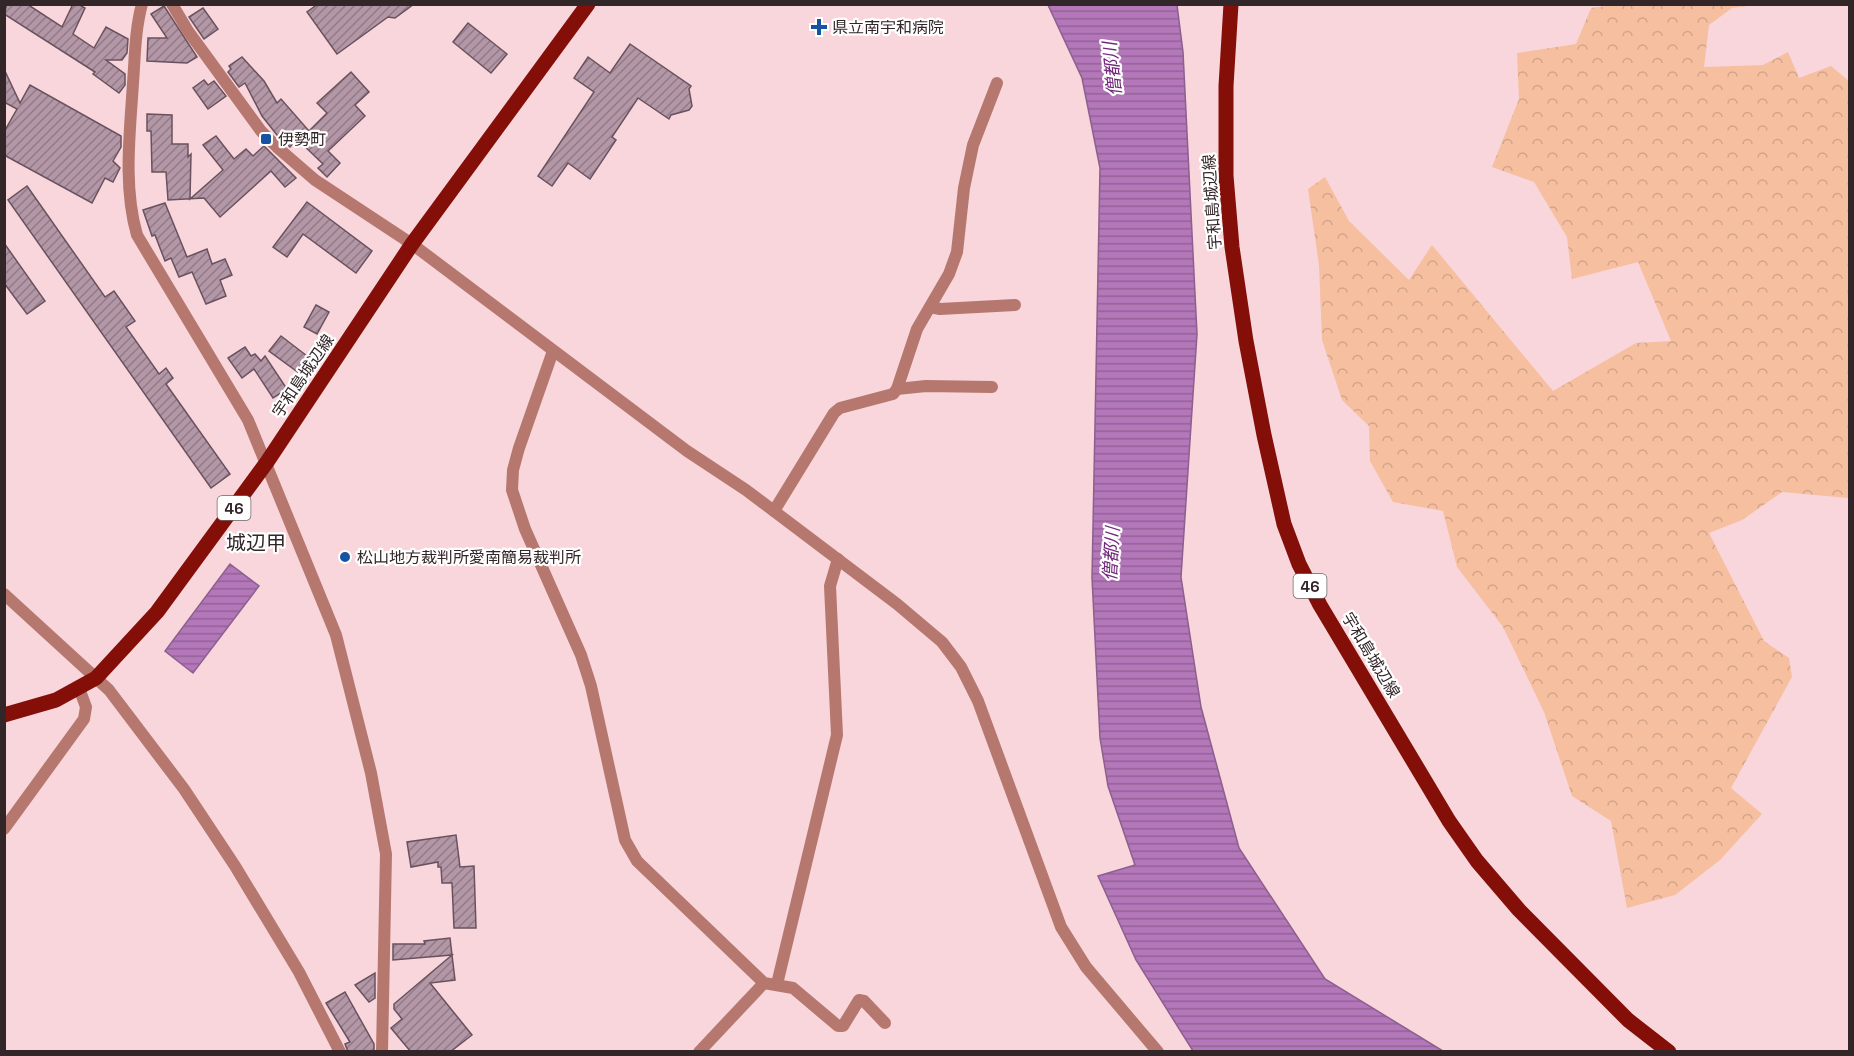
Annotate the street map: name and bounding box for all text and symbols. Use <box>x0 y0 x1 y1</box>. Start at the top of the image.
place label: 県立南宇和病院 <box>832 17 944 38</box>
marker: 県立南宇和病院 <box>810 18 828 36</box>
water label: 僧都川 <box>1098 39 1126 97</box>
place label: 伊勢町 <box>278 129 326 150</box>
marker: 伊勢町 <box>259 132 273 146</box>
street label: 宇和島城辺線 <box>1198 153 1226 251</box>
street label: 宇和島城辺線 <box>267 330 339 422</box>
road number: 46 <box>218 496 250 520</box>
water label: 僧都川 <box>1098 524 1124 582</box>
district label: 城辺甲 <box>226 530 286 556</box>
place label: 松山地方裁判所愛南簡易裁判所 <box>357 547 581 568</box>
marker: 松山地方裁判所愛南簡易裁判所 <box>338 550 352 564</box>
road number: 46 <box>1294 574 1326 598</box>
street label: 宇和島城辺線 <box>1337 608 1405 702</box>

